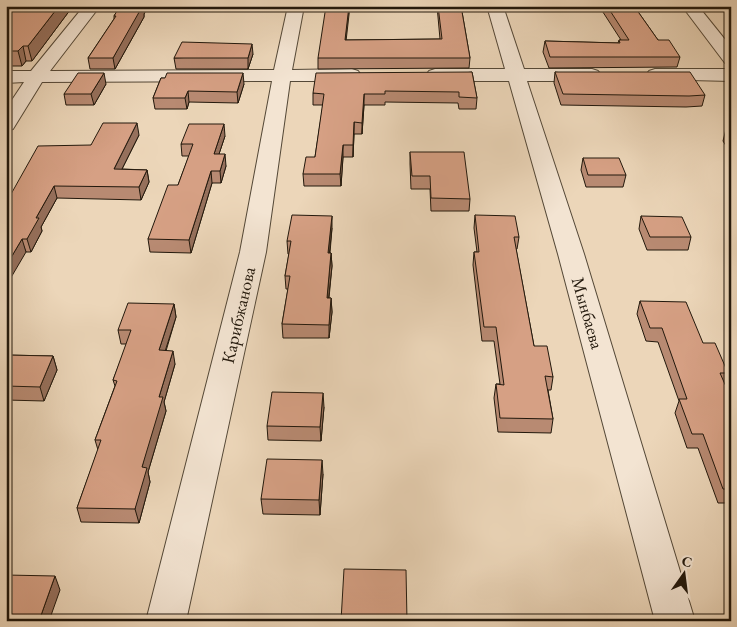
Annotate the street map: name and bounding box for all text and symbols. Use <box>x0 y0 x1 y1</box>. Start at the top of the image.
street label: Карибжанова <box>216 264 260 366</box>
street label: Мынбаева <box>567 274 609 352</box>
north arrow <box>660 550 710 600</box>
text: С <box>680 551 694 571</box>

